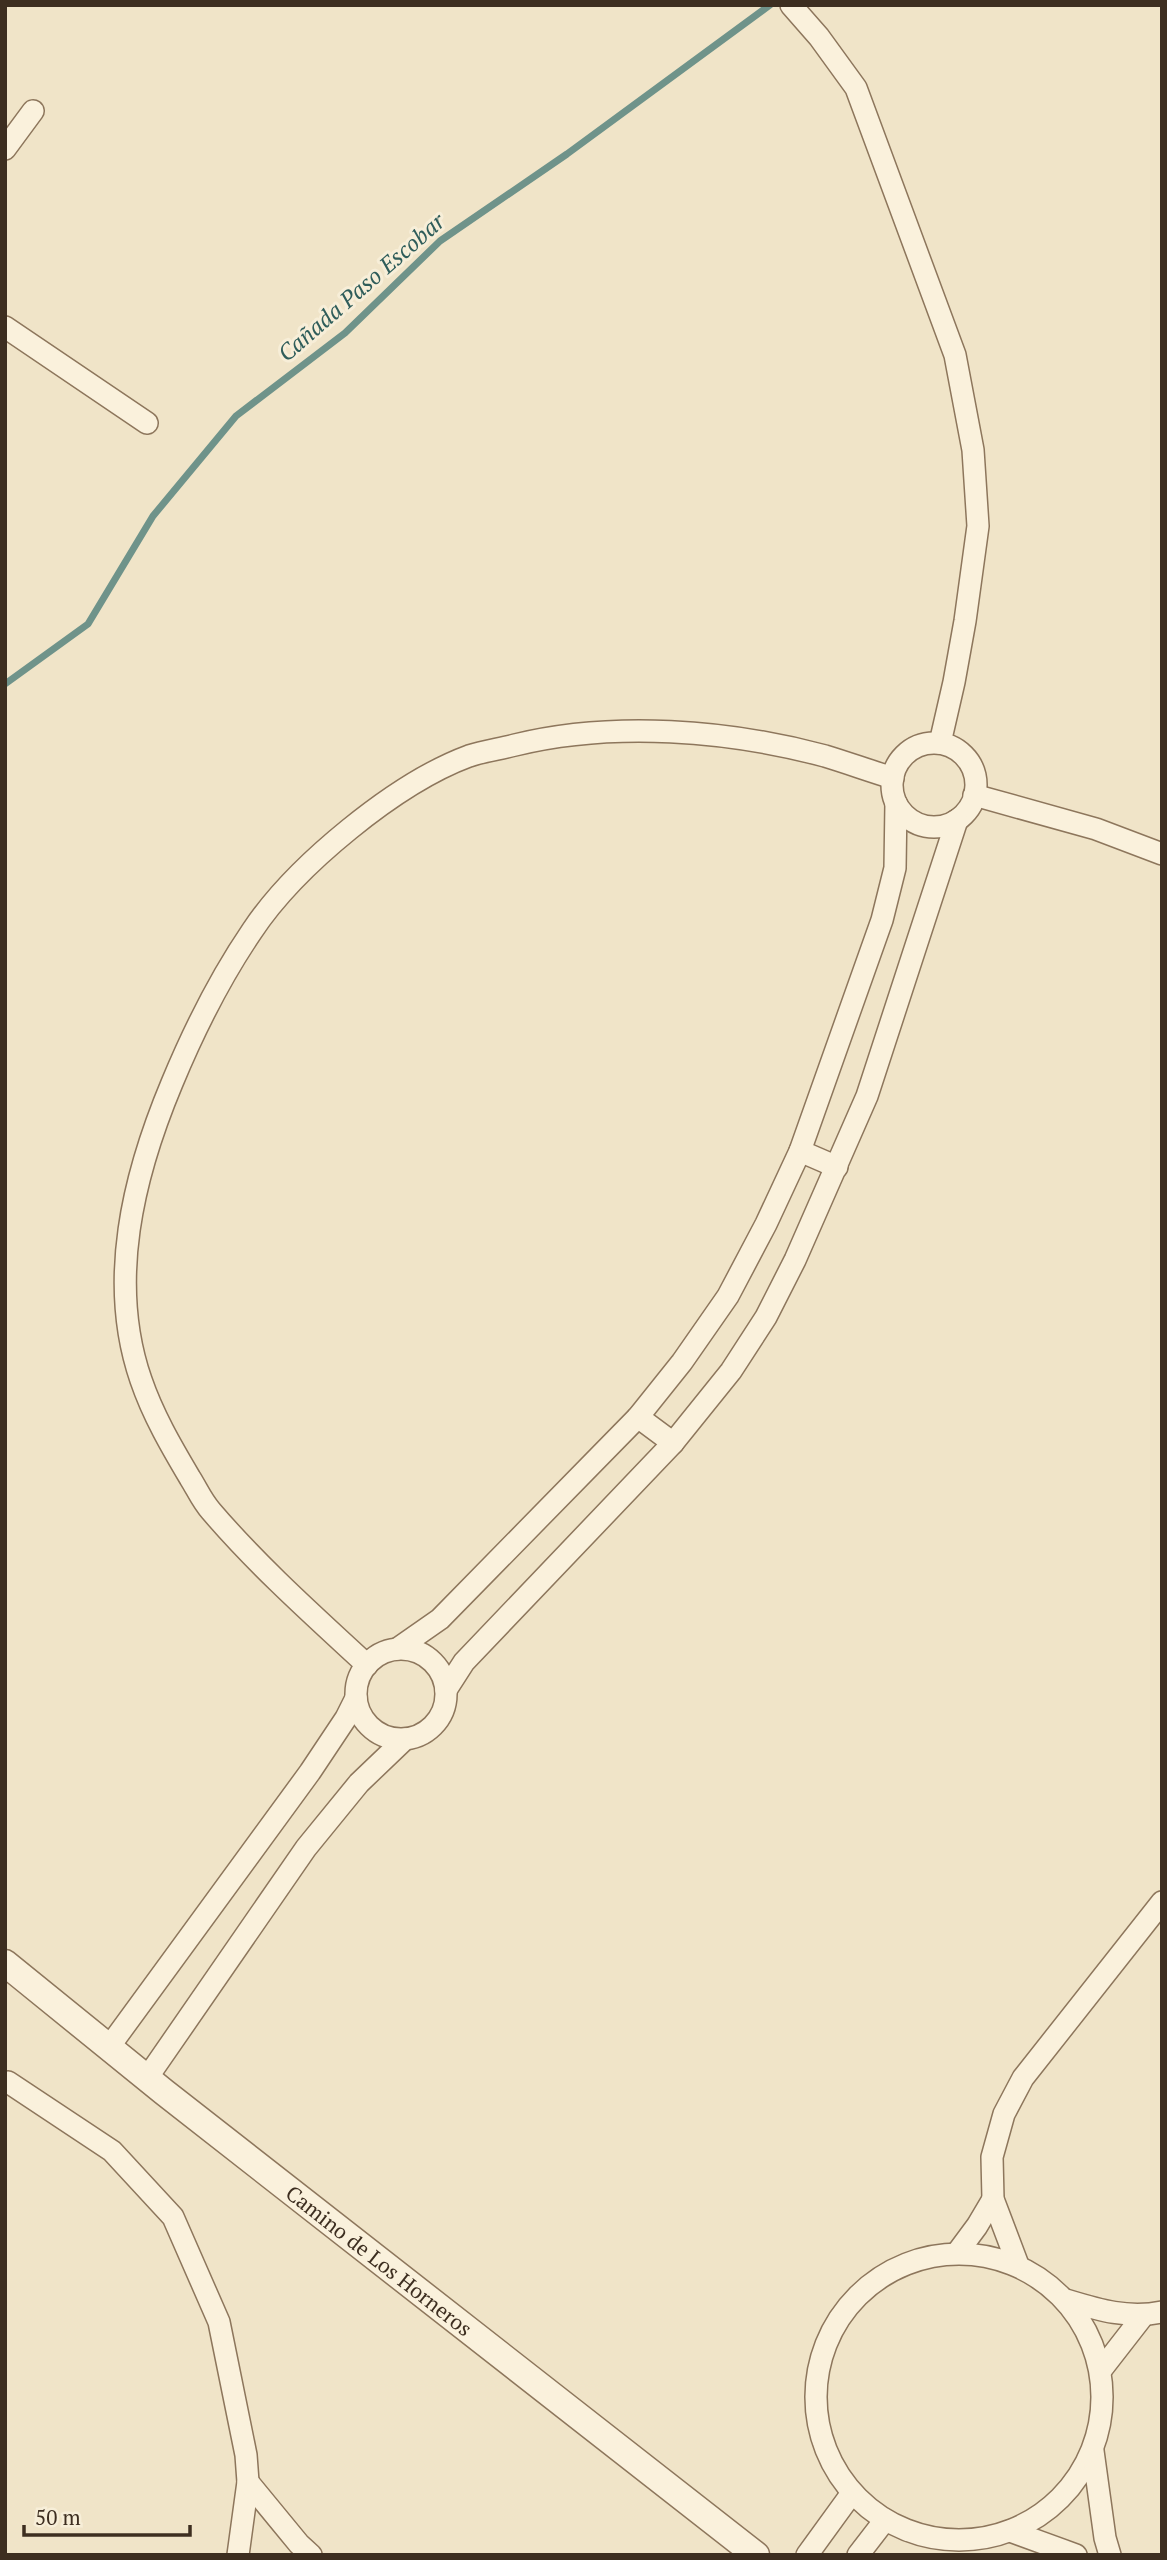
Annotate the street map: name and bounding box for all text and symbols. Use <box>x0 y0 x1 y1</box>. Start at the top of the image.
water label: Cañada Paso Escobar <box>271 205 452 368</box>
street label: Camino de Los Horneros <box>280 2179 478 2342</box>
scale bar <box>24 2494 191 2538</box>
text: 50 m <box>35 2503 81 2531</box>

